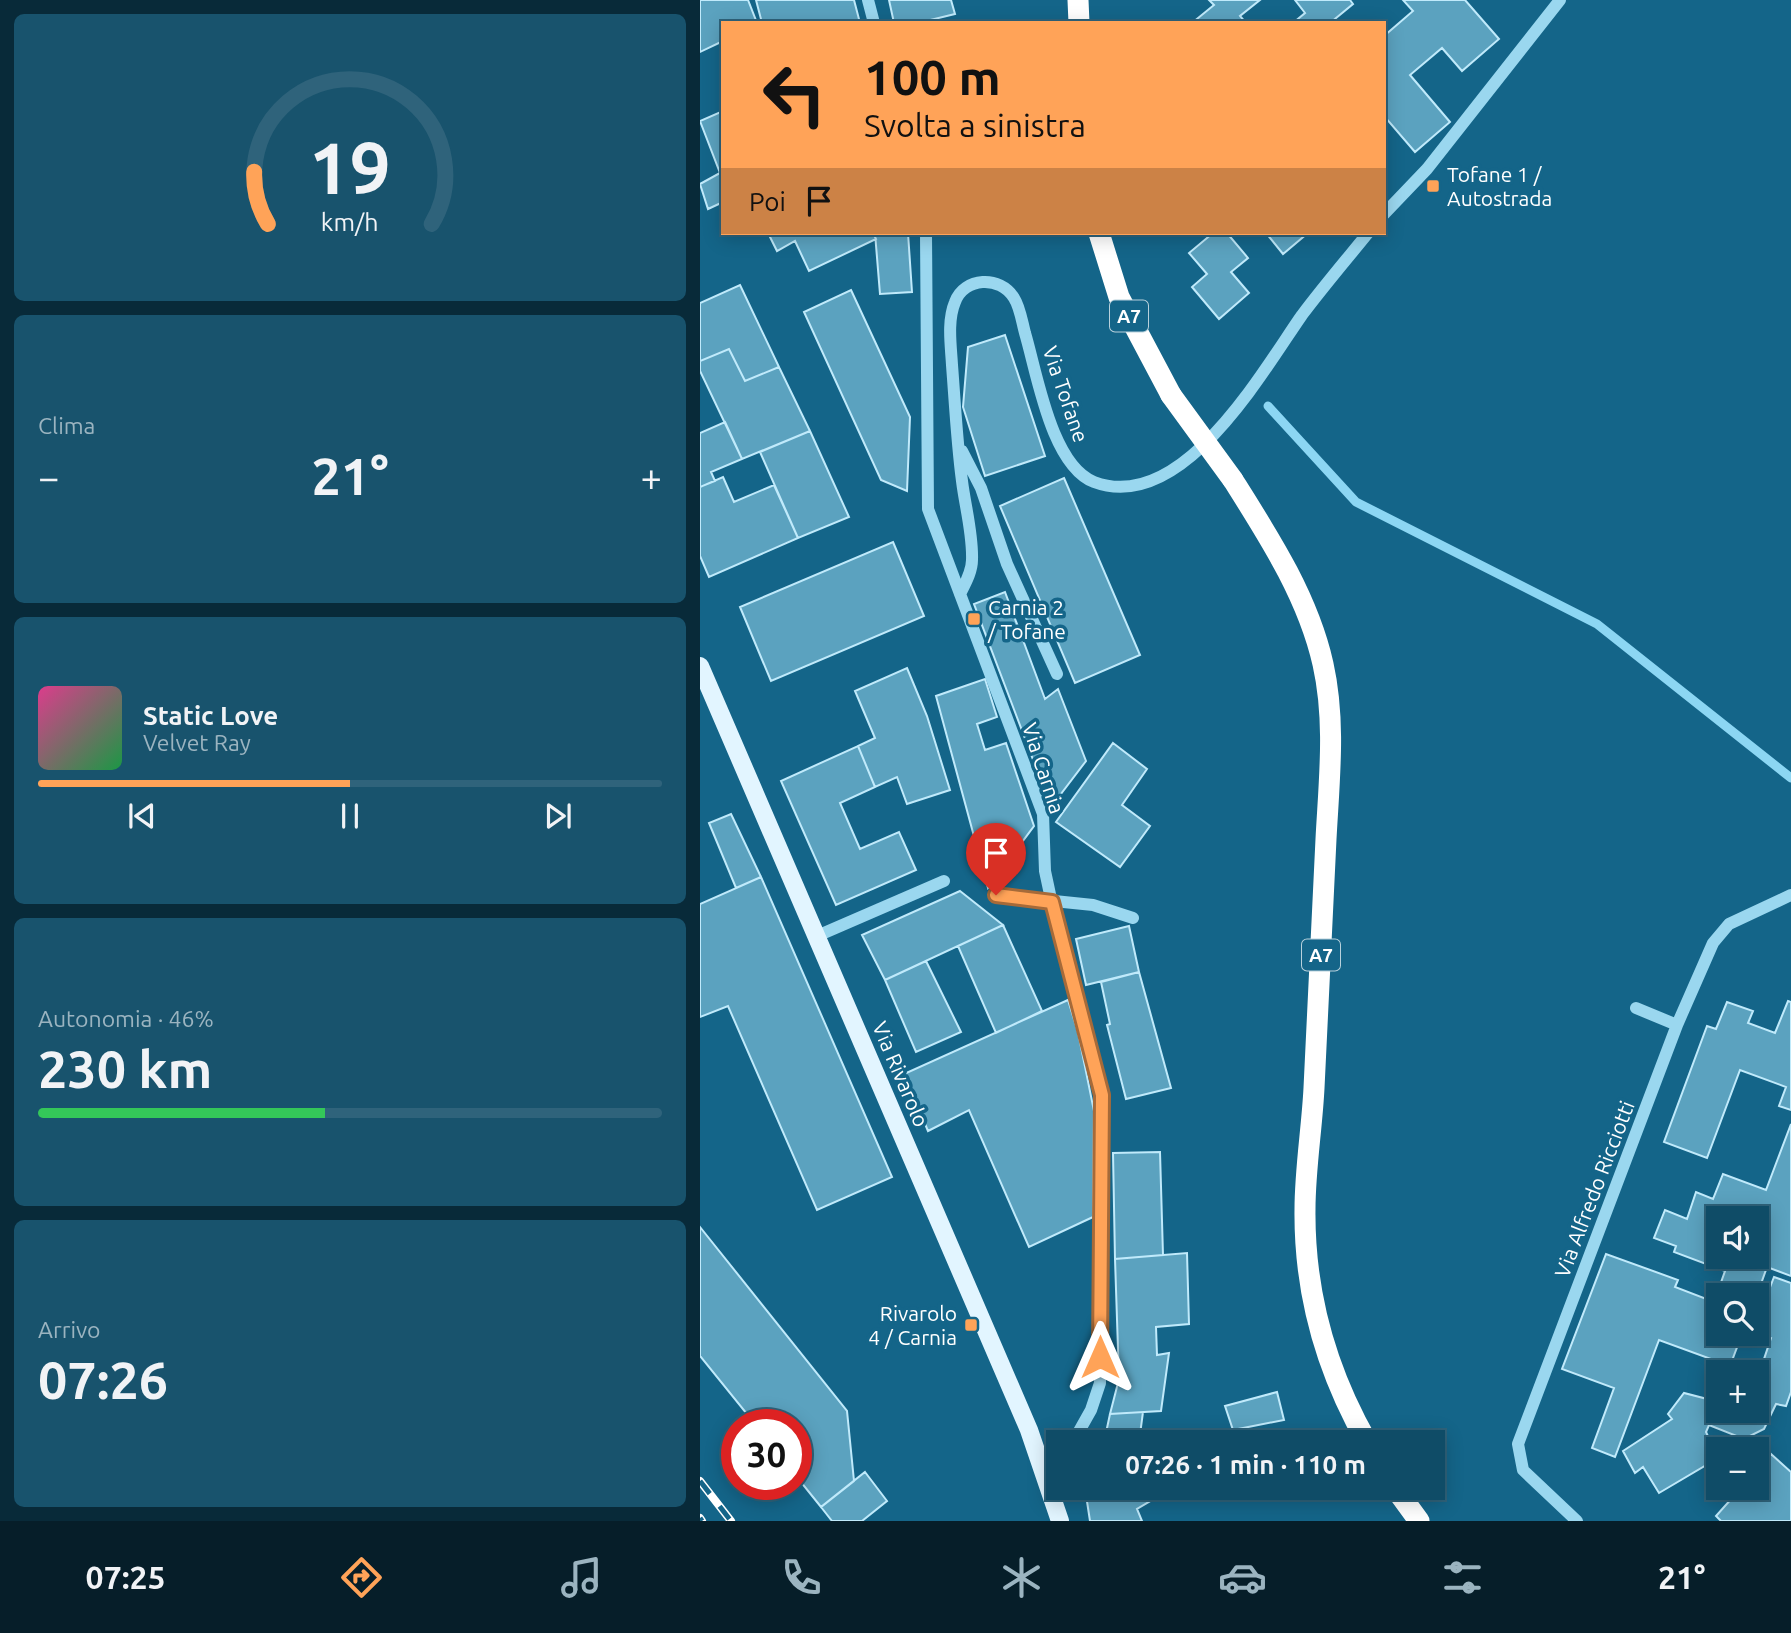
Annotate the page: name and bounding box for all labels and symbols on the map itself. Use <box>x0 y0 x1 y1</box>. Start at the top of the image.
place label: Tofane 1 / Autostrada <box>1447 162 1552 210</box>
marker: Tofane 1 / Autostrada <box>1425 178 1441 194</box>
road number: A7 <box>1110 300 1148 332</box>
street label: Via Tofane <box>1038 343 1094 445</box>
place label: Carnia 2 / Tofane <box>987 595 1066 643</box>
marker: Carnia 2 / Tofane <box>966 611 982 627</box>
street label: Via Carnia <box>1018 719 1070 817</box>
pin <box>966 823 1026 895</box>
road number: A7 <box>1302 939 1340 970</box>
street label: Via Rivarolo <box>868 1018 934 1130</box>
street label: Via Alfredo Ricciotti <box>1549 1097 1639 1281</box>
place label: Rivarolo 4 / Carnia <box>868 1301 957 1349</box>
marker: Rivarolo 4 / Carnia <box>963 1317 979 1333</box>
position arrow <box>1063 1320 1137 1394</box>
speed limit sign: 30 <box>721 1409 812 1500</box>

